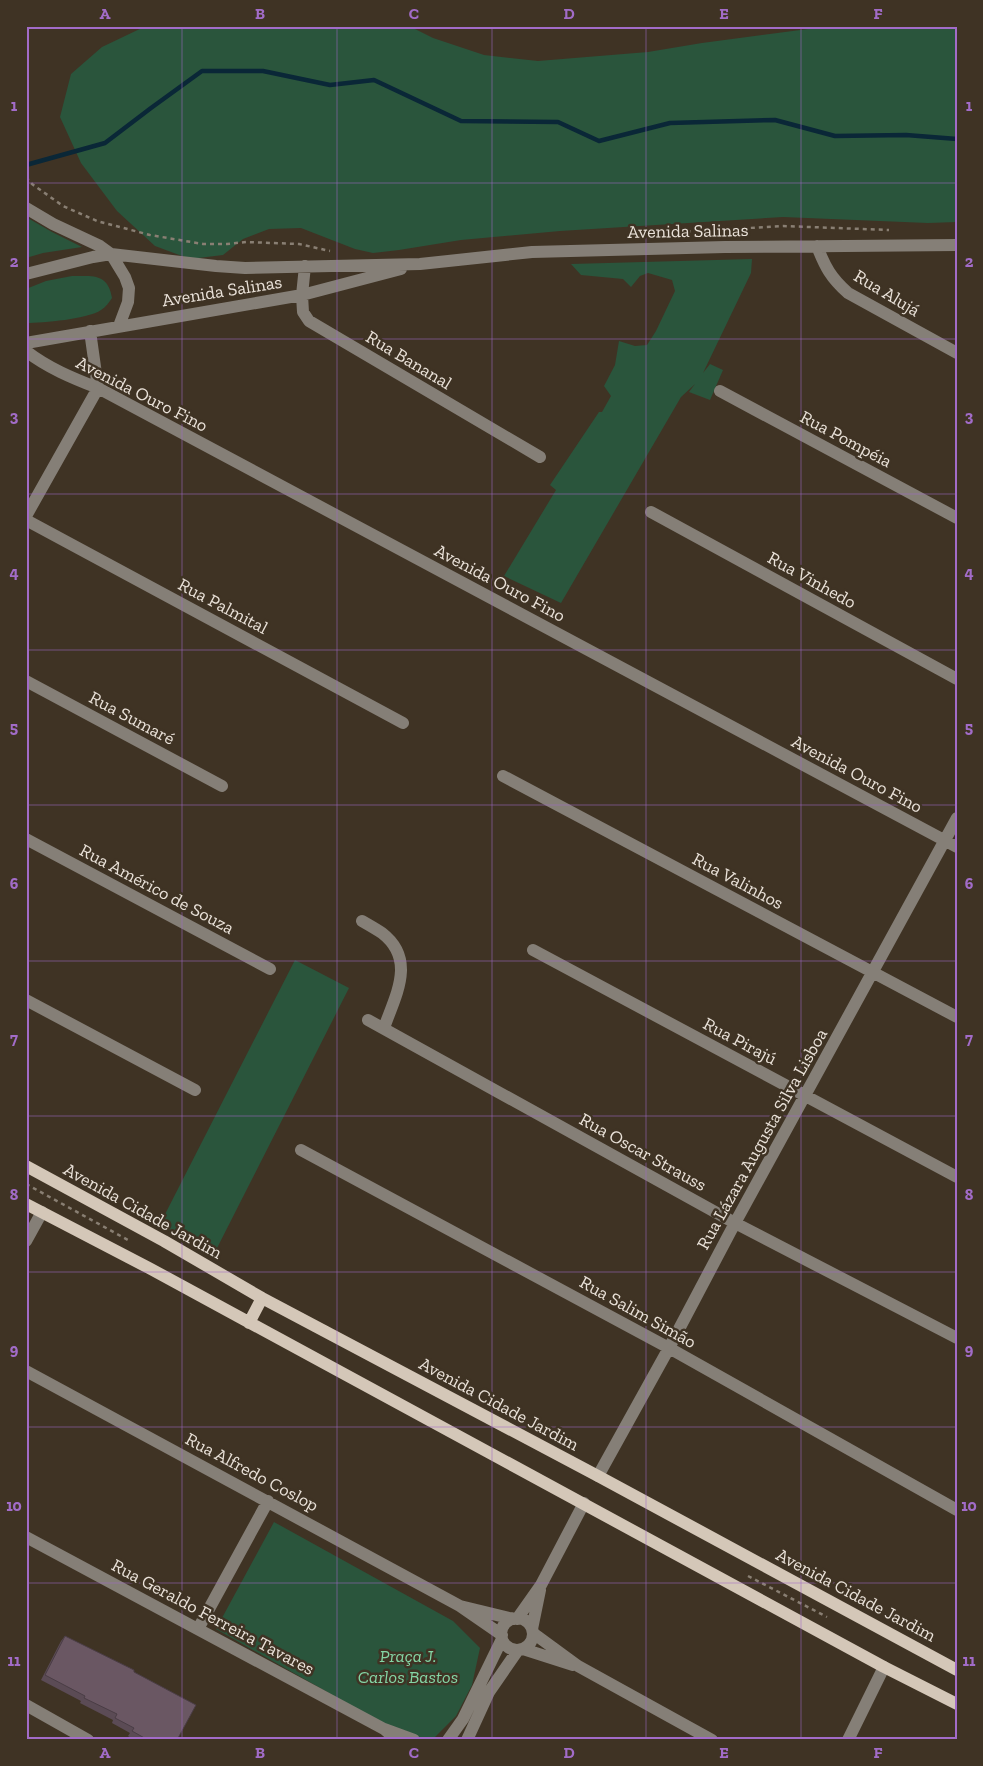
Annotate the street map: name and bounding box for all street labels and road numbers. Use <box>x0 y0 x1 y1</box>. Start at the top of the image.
street label: Avenida Salinas <box>627 219 749 243</box>
street label: Rua Alujá <box>850 265 924 321</box>
street label: Avenida Salinas <box>160 271 284 311</box>
street label: Rua Bananal <box>362 326 456 394</box>
street label: Avenida Ouro Fino <box>72 351 212 437</box>
street label: Rua Pompéia <box>796 406 896 473</box>
street label: Avenida Ouro Fino <box>431 539 569 627</box>
street label: Rua Vinhedo <box>764 547 860 613</box>
street label: Rua Palmital <box>174 573 272 639</box>
street label: Rua Sumaré <box>85 686 179 750</box>
street label: Avenida Ouro Fino <box>788 730 926 818</box>
street label: Rua Américo de Souza <box>76 839 238 939</box>
street label: Rua Valinhos <box>689 848 787 914</box>
street label: Rua Pirajú <box>699 1012 781 1070</box>
street label: Rua Lázara Augusta Silva Lisboa <box>692 1024 832 1253</box>
street label: Rua Oscar Strauss <box>576 1108 710 1196</box>
street label: Avenida Cidade Jardim <box>60 1158 227 1264</box>
street label: Rua Salim Simão <box>576 1271 700 1353</box>
street label: Avenida Cidade Jardim <box>415 1353 583 1456</box>
street label: Rua Alfredo Coslop <box>182 1428 322 1516</box>
street label: Avenida Cidade Jardim <box>772 1544 940 1647</box>
street label: Rua Geraldo Ferreira Tavares <box>108 1554 318 1680</box>

